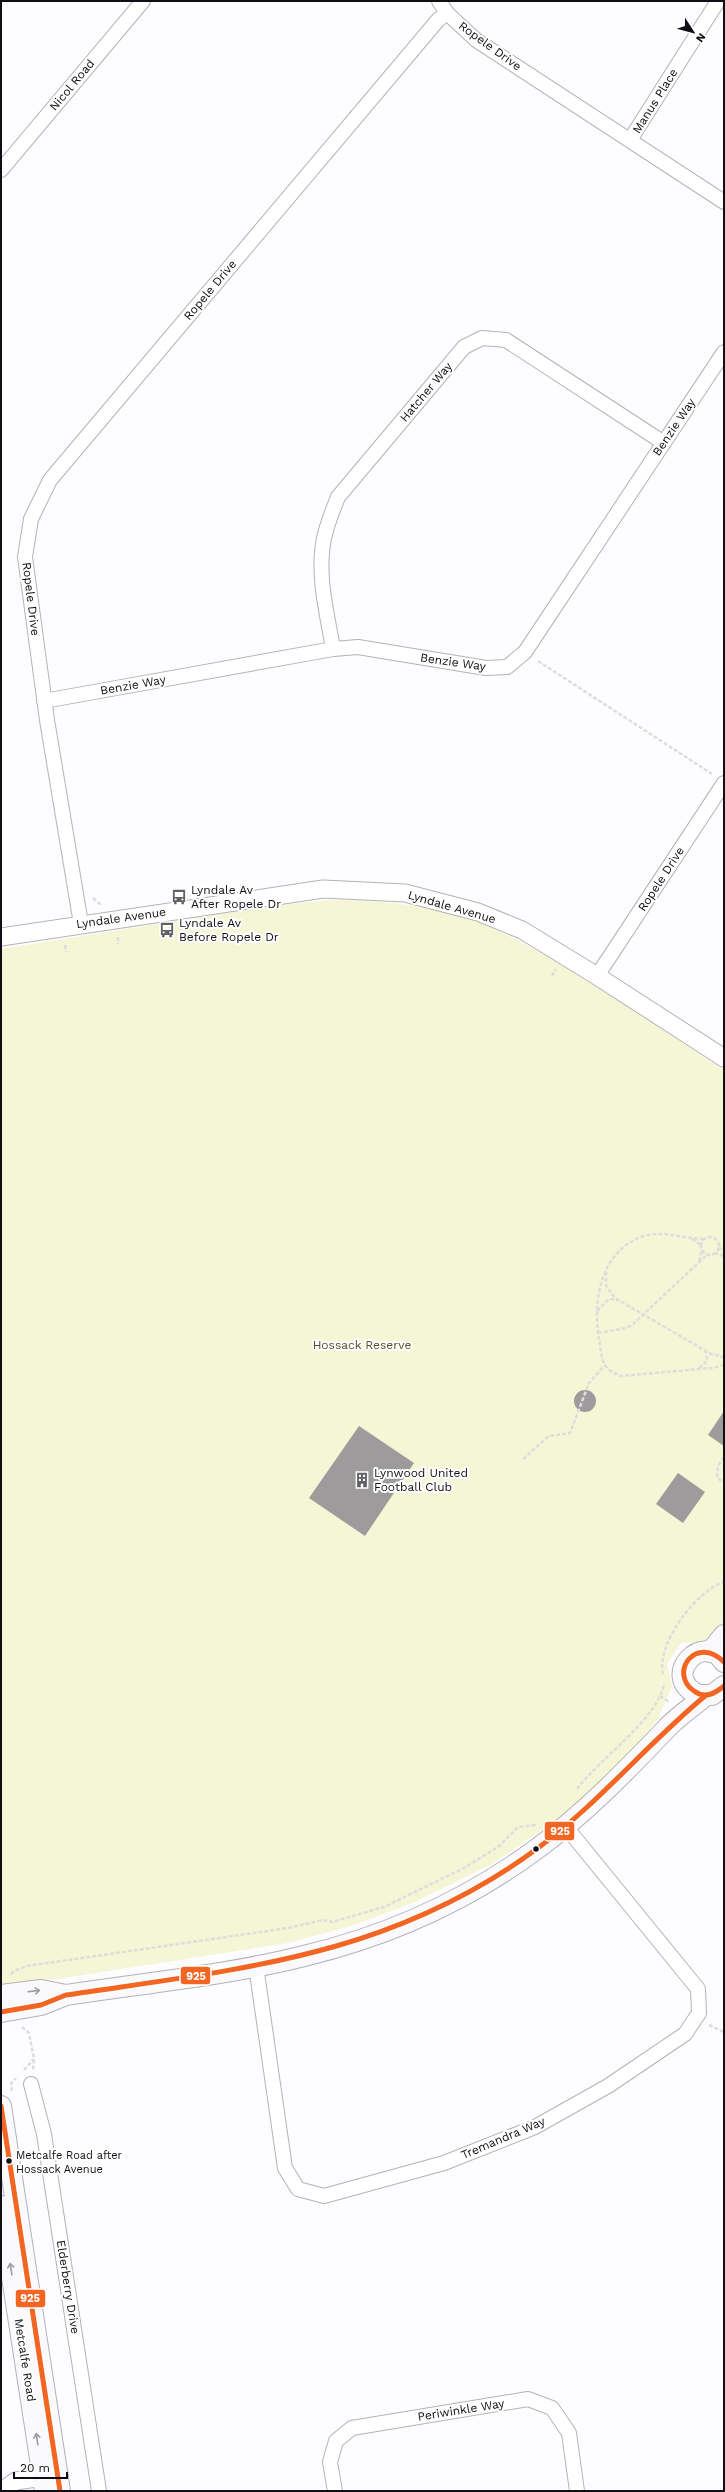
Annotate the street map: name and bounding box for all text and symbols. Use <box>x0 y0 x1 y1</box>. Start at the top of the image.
north arrow <box>673 12 713 52</box>
street label: Ropele Drive <box>456 19 524 73</box>
text: N <box>693 30 708 45</box>
street label: Nicol Road <box>47 57 97 113</box>
street label: Manus Place <box>630 66 680 136</box>
street label: Ropele Drive <box>181 257 239 323</box>
street label: Hatcher Way <box>397 359 455 425</box>
street label: Benzie Way <box>650 395 699 458</box>
street label: Ropele Drive <box>20 561 42 637</box>
street label: Benzie Way <box>419 650 488 674</box>
street label: Benzie Way <box>99 672 168 698</box>
street label: Ropele Drive <box>635 844 687 914</box>
place label: Lyndale Av After Ropele Dr <box>191 883 281 911</box>
bus stop icon: Lyndale Av After Ropele Dr <box>170 888 188 906</box>
street label: Lyndale Avenue <box>406 888 498 926</box>
street label: Lyndale Avenue <box>75 905 167 931</box>
place label: Lyndale Av Before Ropele Dr <box>179 916 279 944</box>
bus stop icon: Lyndale Av Before Ropele Dr <box>158 921 176 939</box>
park label: Hossack Reserve <box>313 1338 411 1352</box>
place label: Lynwood United Football Club <box>374 1466 468 1494</box>
building icon: Lynwood United Football Club <box>353 1471 371 1489</box>
line badge: 925 <box>544 1821 575 1841</box>
text: 925 <box>550 1825 570 1838</box>
unlabelled marker <box>531 1844 541 1854</box>
line badge: 925 <box>180 1966 211 1985</box>
text: 925 <box>186 1970 206 1983</box>
one-way arrow <box>27 1987 40 1995</box>
street label: Tremandra Way <box>459 2114 548 2162</box>
place label: Metcalfe Road after Hossack Avenue <box>16 2149 123 2176</box>
marker: Metcalfe Road after Hossack Avenue <box>4 2156 14 2166</box>
street label: Elderberry Drive <box>54 2239 82 2335</box>
one-way arrow <box>7 2263 15 2276</box>
line badge: 925 <box>15 2289 46 2308</box>
text: 925 <box>20 2292 40 2305</box>
street label: Metcalfe Road <box>12 2317 38 2403</box>
street label: Periwinkle Way <box>417 2396 506 2424</box>
one-way arrow <box>33 2433 41 2446</box>
scale bar <box>14 2454 67 2480</box>
text: 20 m <box>20 2461 50 2475</box>

